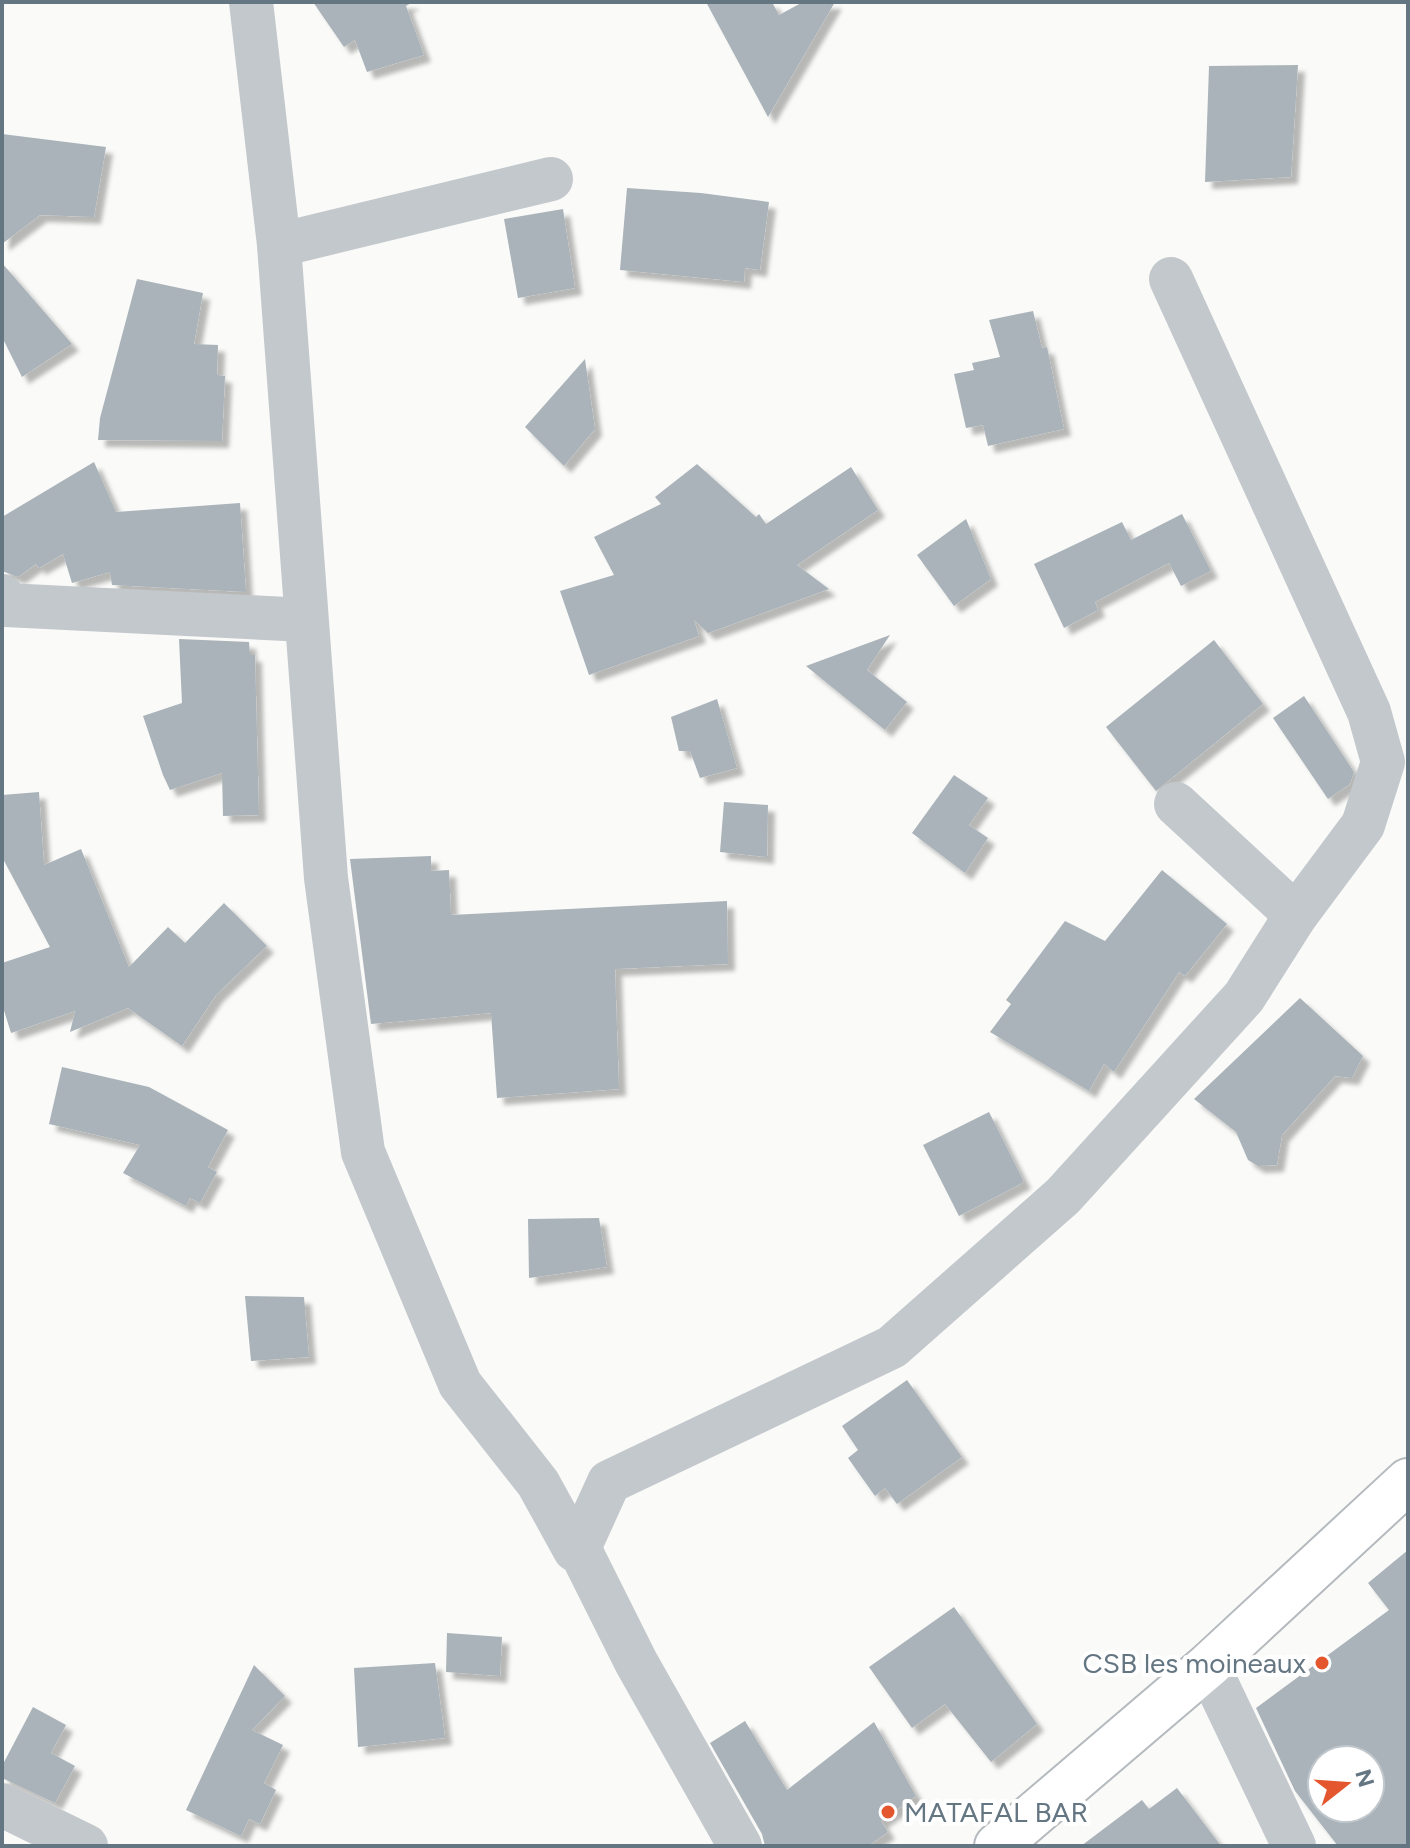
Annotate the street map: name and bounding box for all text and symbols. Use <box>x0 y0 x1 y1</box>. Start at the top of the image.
place label: CSB les moineaux <box>1083 1646 1307 1680</box>
marker: CSB les moineaux <box>1313 1654 1331 1672</box>
north arrow <box>1306 1744 1386 1824</box>
text: N <box>1349 1766 1380 1790</box>
place label: MATAFAL BAR <box>904 1795 1088 1829</box>
marker: MATAFAL BAR <box>879 1803 897 1821</box>

